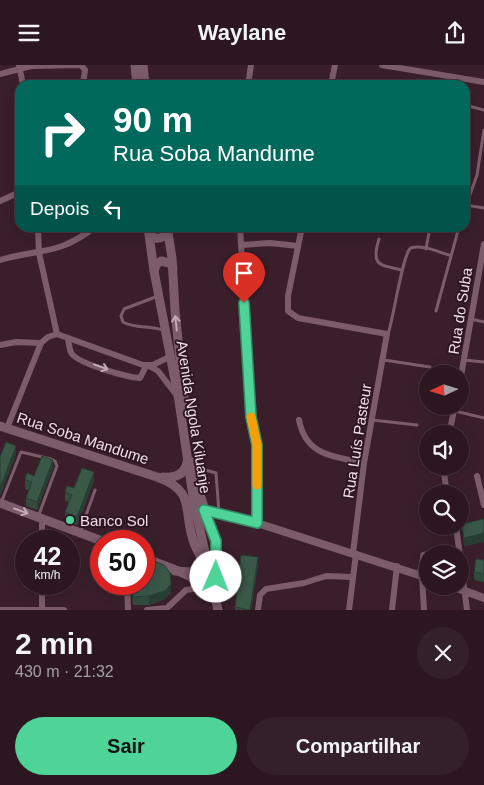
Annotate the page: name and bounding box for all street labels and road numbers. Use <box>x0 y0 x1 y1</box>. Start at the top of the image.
street label: Rua do Suba <box>445 266 475 356</box>
street label: Avenida Ngola Kiluanje <box>173 339 215 495</box>
street label: Rua Luís Pasteur <box>340 382 374 500</box>
street label: Rua Soba Mandume <box>15 409 151 467</box>

